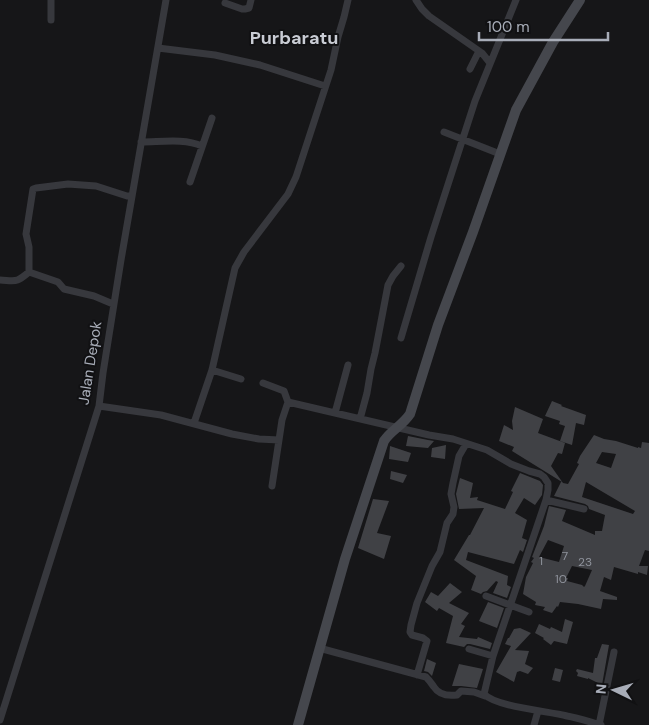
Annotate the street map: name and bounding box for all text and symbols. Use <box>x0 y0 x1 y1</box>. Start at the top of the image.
scale bar <box>479 10 608 42</box>
text: 100 m <box>487 17 530 37</box>
district label: Purbaratu <box>250 26 338 50</box>
street label: Jalan Depok <box>74 319 107 406</box>
house number: 7 <box>562 548 568 564</box>
house number: 1 <box>539 553 543 569</box>
house number: 23 <box>578 554 592 570</box>
house number: 10 <box>555 571 567 587</box>
north arrow <box>589 665 639 715</box>
text: N <box>592 683 610 695</box>

